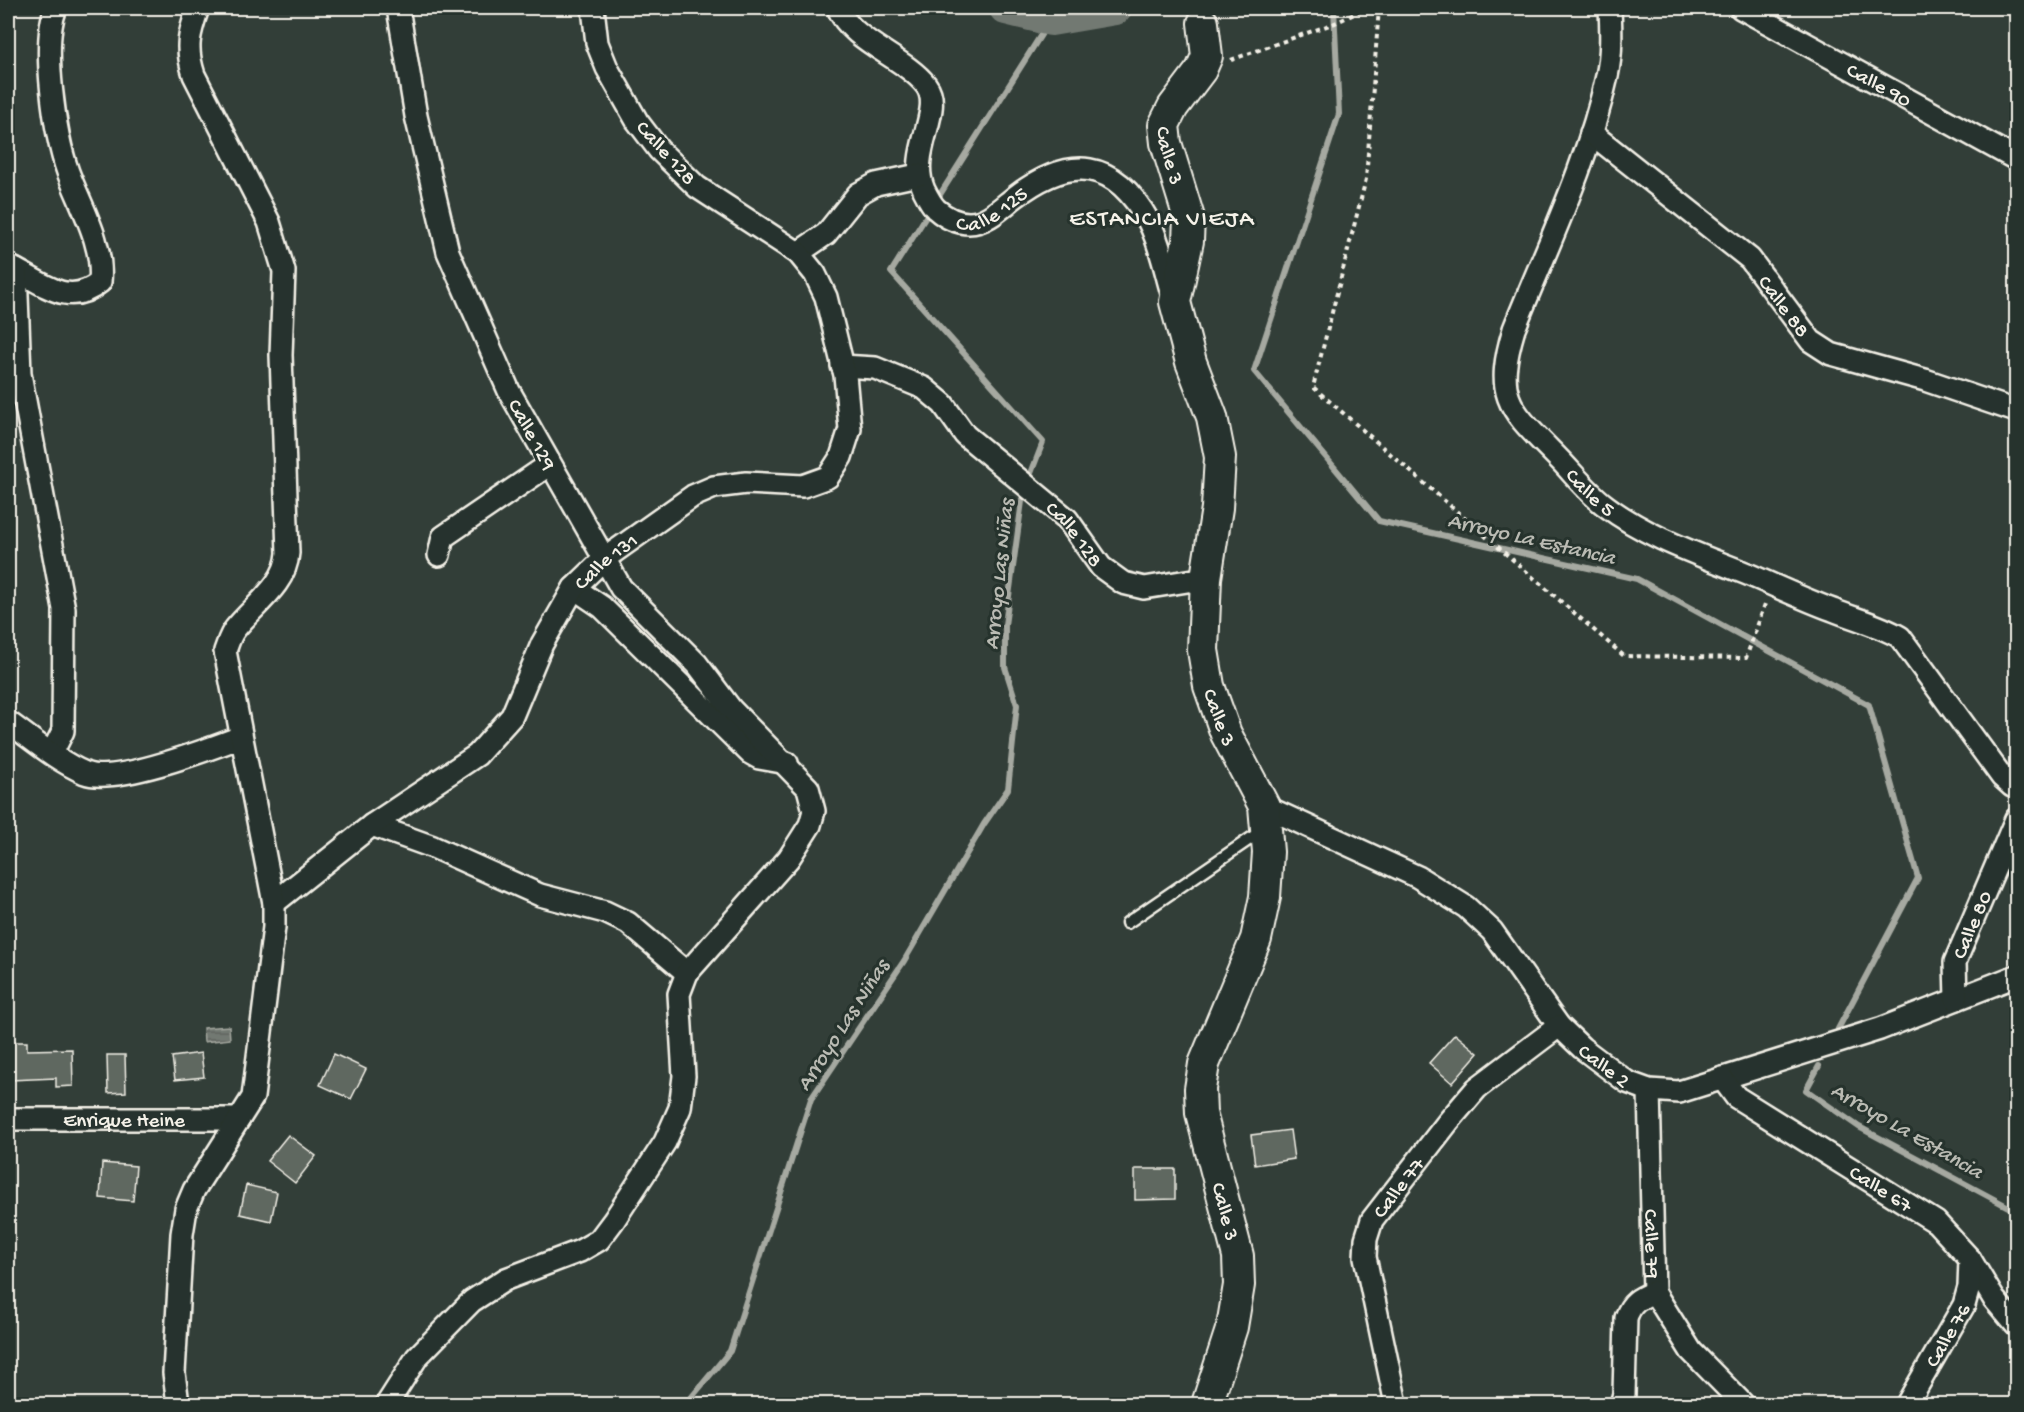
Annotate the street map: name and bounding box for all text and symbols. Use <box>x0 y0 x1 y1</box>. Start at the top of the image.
street label: Calle 90 <box>1841 59 1915 115</box>
street label: Calle 128 <box>629 117 700 192</box>
street label: Calle 3 <box>1148 125 1187 188</box>
street label: Calle 125 <box>954 183 1034 239</box>
district label: ESTANCIA VIEJA <box>1069 206 1255 235</box>
street label: Calle 88 <box>1751 272 1813 344</box>
street label: Calle 129 <box>500 396 560 476</box>
street label: Calle 5 <box>1558 465 1618 524</box>
water label: Arroyo Las Niñas <box>980 496 1022 651</box>
street label: Calle 128 <box>1039 497 1106 573</box>
water label: Arroyo La Estancia <box>1445 509 1619 573</box>
street label: Calle 131 <box>570 530 644 597</box>
street label: Calle 3 <box>1195 686 1239 752</box>
street label: Calle 80 <box>1949 888 2000 964</box>
water label: Arroyo Las Niñas <box>792 954 897 1097</box>
street label: Calle 2 <box>1572 1040 1633 1095</box>
water label: Arroyo La Estancia <box>1826 1078 1988 1187</box>
street label: Enrique Heine <box>63 1110 186 1135</box>
street label: Calle 77 <box>1369 1153 1432 1224</box>
street label: Calle 67 <box>1843 1162 1917 1220</box>
street label: Calle 3 <box>1204 1180 1243 1244</box>
street label: Calle 79 <box>1636 1209 1663 1280</box>
street label: Calle 76 <box>1922 1300 1978 1373</box>

